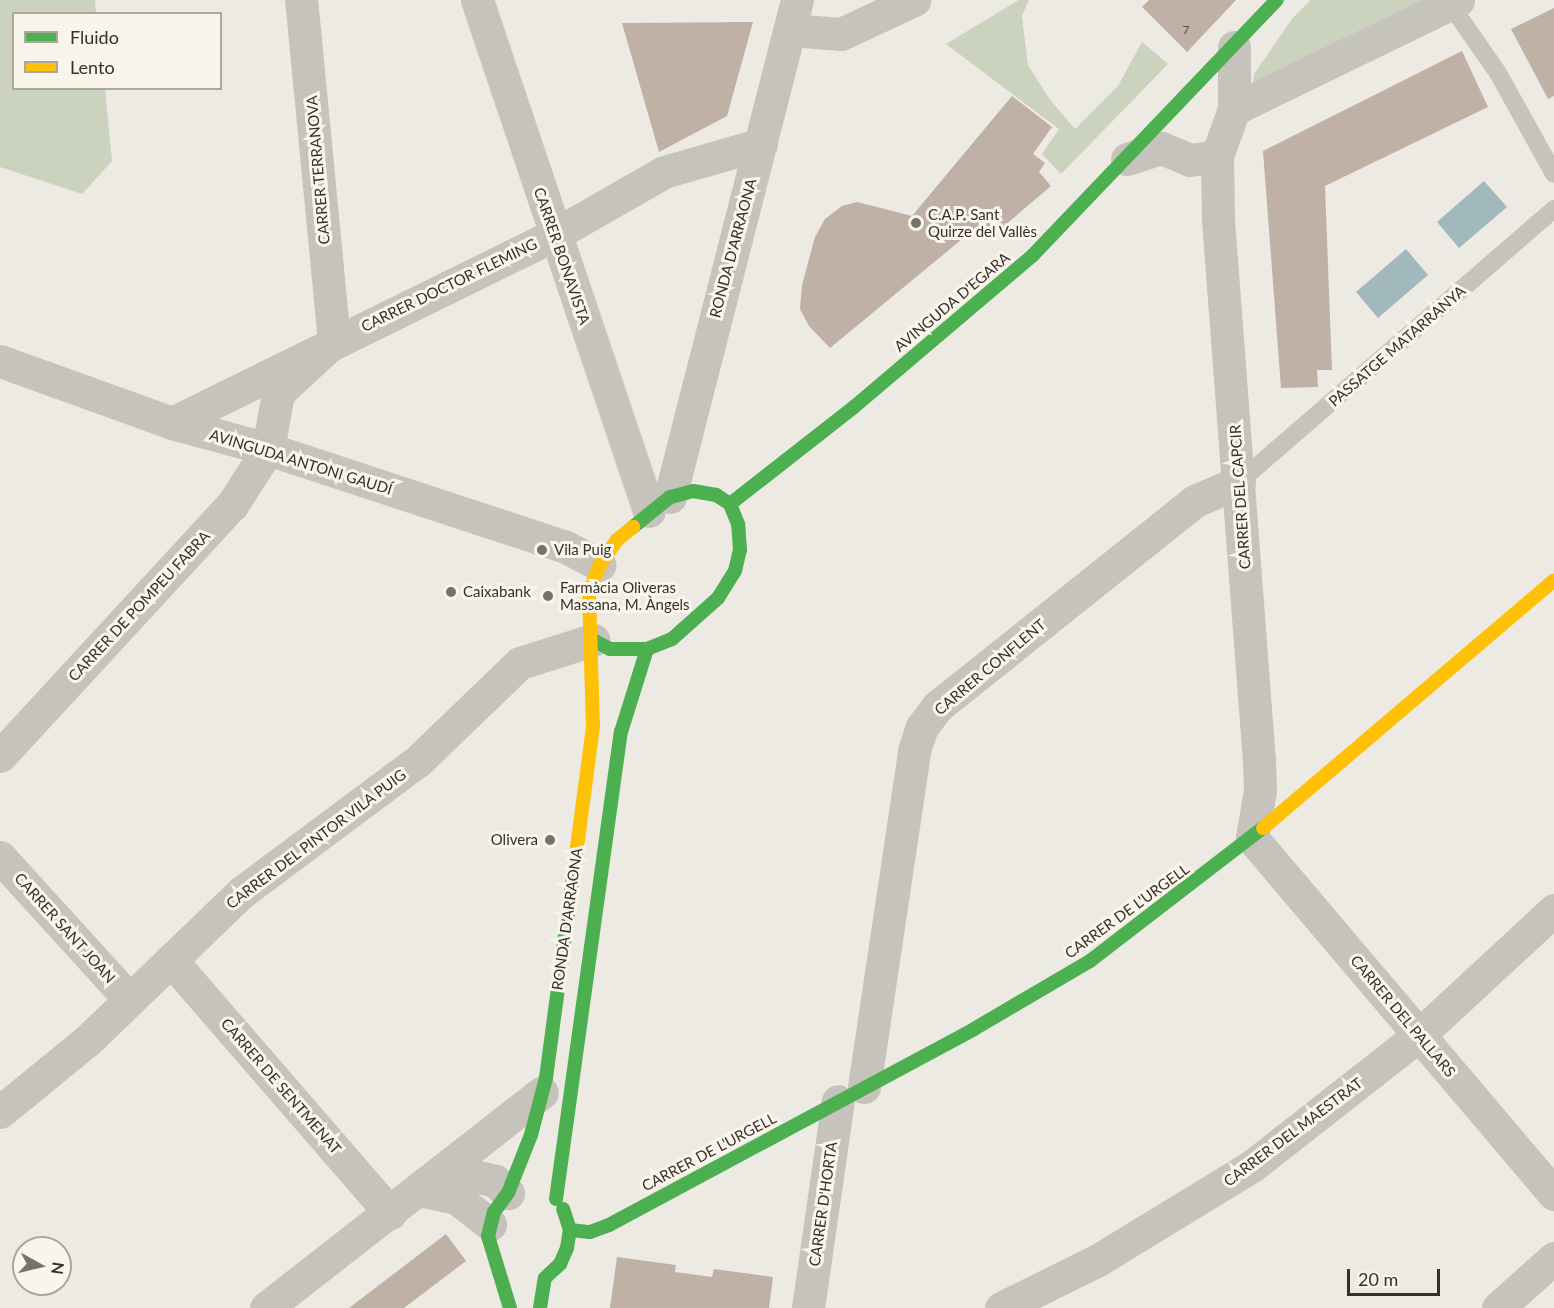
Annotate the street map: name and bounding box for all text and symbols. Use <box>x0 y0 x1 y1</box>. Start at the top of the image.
legend <box>12 12 222 90</box>
house number: 7 <box>1183 23 1189 37</box>
text: Fluido <box>70 26 119 48</box>
text: Lento <box>70 56 115 78</box>
street label: CARRER TERRANOVA <box>302 95 334 245</box>
street label: RONDA D'ARRAONA <box>706 176 760 320</box>
street label: CARRER BONAVISTA <box>530 185 594 327</box>
place label: C.A.P. Sant Quirze del Vallès <box>928 205 1037 240</box>
marker: C.A.P. Sant Quirze del Vallès <box>909 216 923 230</box>
street label: CARRER DOCTOR FLEMING <box>358 235 540 335</box>
street label: AVINGUDA D'EGARA <box>890 248 1014 356</box>
street label: PASSATGE MATARRANYA <box>1325 282 1469 410</box>
street label: CARRER DEL CAPCIR <box>1226 424 1254 570</box>
street label: AVINGUDA ANTONI GAUDÍ <box>207 425 395 499</box>
street label: CARRER DE POMPEU FABRA <box>64 527 214 685</box>
place label: Vila Puig <box>554 541 611 559</box>
marker: Vila Puig <box>535 543 549 557</box>
place label: Farmàcia Oliveras Massana, M. Àngels <box>560 578 690 613</box>
place label: Caixabank <box>463 583 531 601</box>
marker: Caixabank <box>444 585 458 599</box>
marker: Farmàcia Oliveras Massana, M. Àngels <box>541 589 555 603</box>
street label: CARRER CONFLENT <box>931 615 1049 719</box>
street label: CARRER DEL PINTOR VILA PUIG <box>222 765 410 913</box>
place label: Olivera <box>491 831 538 849</box>
marker: Olivera <box>543 833 557 847</box>
street label: RONDA D'ARRAONA <box>548 846 586 992</box>
street label: CARRER DE L'URGELL <box>1061 860 1193 962</box>
street label: CARRER SANT JOAN <box>11 869 119 987</box>
street label: CARRER DEL PALLARS <box>1347 951 1459 1081</box>
street label: CARRER DE SENTMENAT <box>217 1014 345 1158</box>
street label: CARRER DEL MAESTRAT <box>1220 1074 1366 1190</box>
street label: CARRER DE L'URGELL <box>639 1109 779 1195</box>
street label: CARRER D'HORTA <box>805 1140 841 1268</box>
north arrow <box>12 1236 72 1296</box>
scale bar <box>1350 1257 1443 1295</box>
text: N <box>48 1261 69 1276</box>
text: 20 m <box>1358 1268 1398 1290</box>

